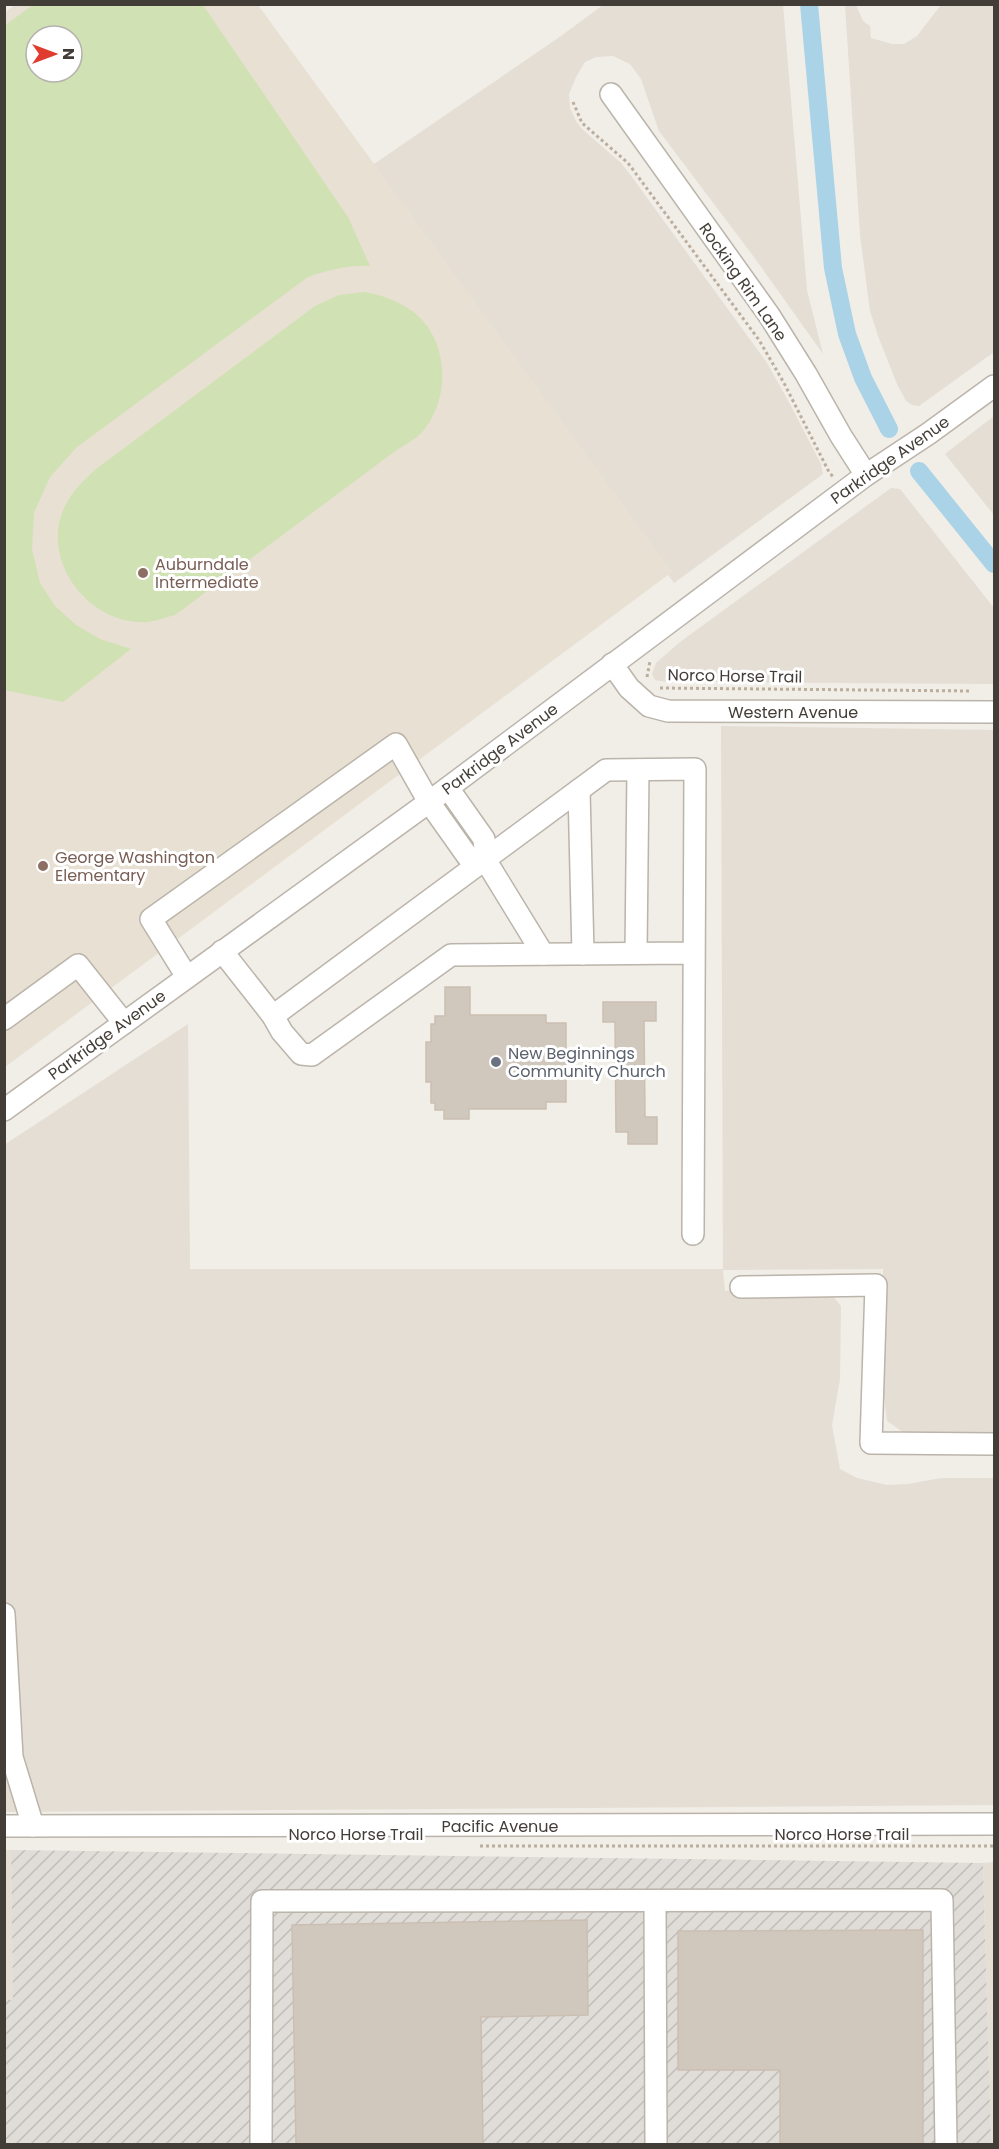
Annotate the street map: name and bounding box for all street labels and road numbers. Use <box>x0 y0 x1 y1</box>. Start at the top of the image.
street label: Rocking Rim Lane <box>694 218 792 346</box>
street label: Parkridge Avenue <box>826 410 954 510</box>
street label: Norco Horse Trail <box>667 663 803 689</box>
street label: Parkridge Avenue <box>437 698 563 800</box>
street label: Western Avenue <box>728 701 858 724</box>
street label: Parkridge Avenue <box>44 984 170 1085</box>
street label: Pacific Avenue <box>442 1815 559 1838</box>
street label: Norco Horse Trail <box>289 1823 423 1846</box>
street label: Norco Horse Trail <box>775 1823 909 1846</box>

